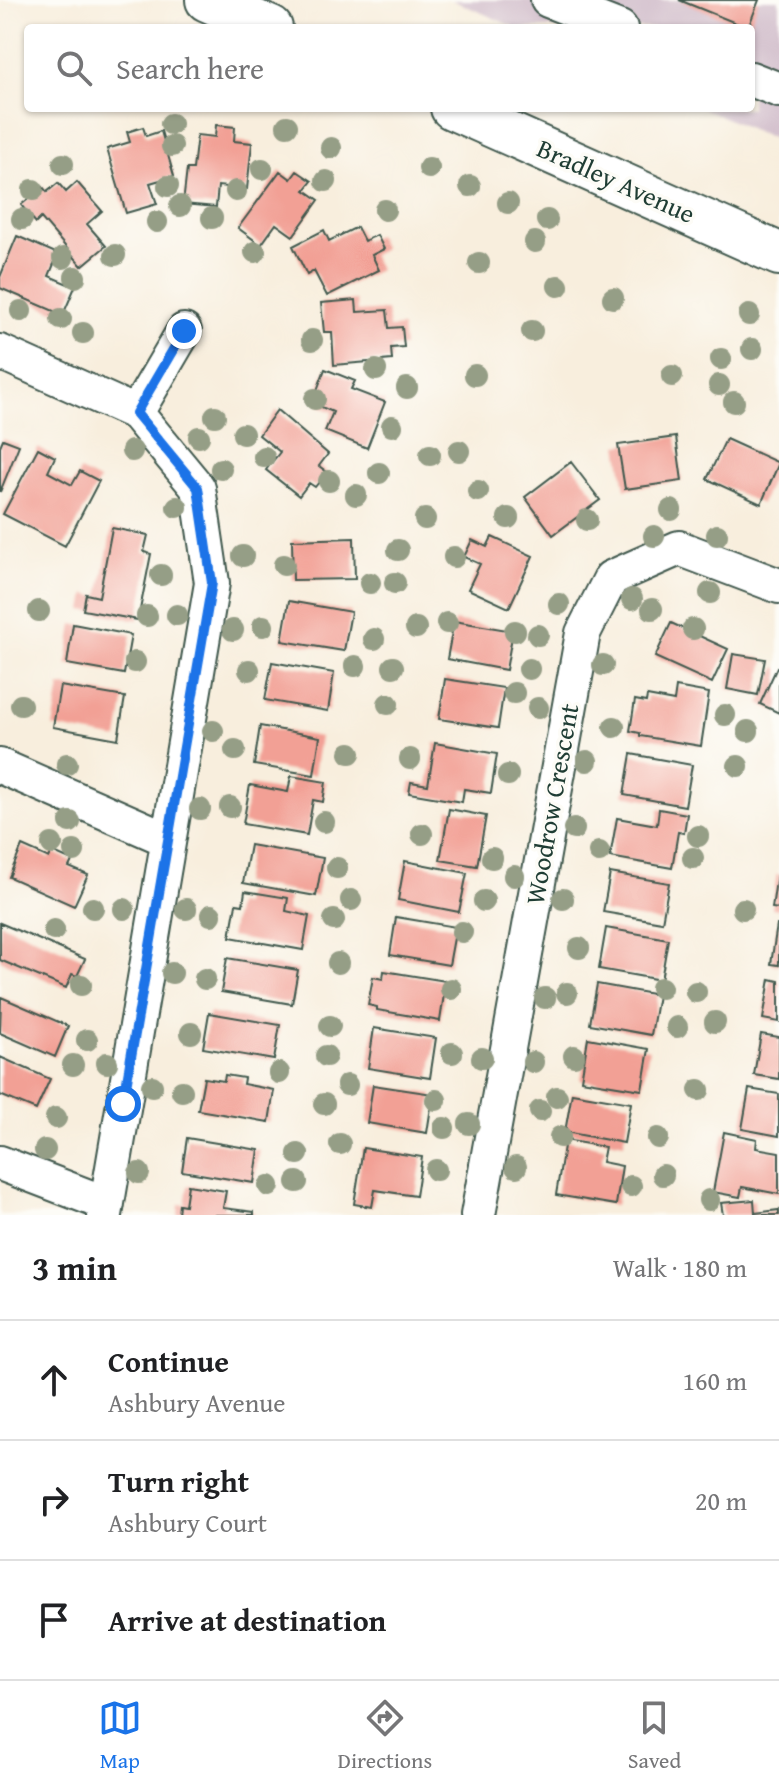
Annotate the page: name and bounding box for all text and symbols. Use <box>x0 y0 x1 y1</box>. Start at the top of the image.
search box <box>24 24 755 112</box>
icon: search <box>52 46 96 90</box>
text: Search here <box>116 46 264 90</box>
street label: Bradley Avenue <box>531 128 702 233</box>
route end <box>166 313 202 349</box>
street label: Woodrow Crescent <box>515 700 588 907</box>
route start <box>105 1086 141 1122</box>
text: 3 min <box>32 1243 117 1292</box>
text: Walk · 180 m <box>613 1248 747 1287</box>
text: Continue <box>108 1339 229 1383</box>
icon: ahead <box>32 1358 76 1402</box>
text: 160 m <box>682 1361 747 1400</box>
text: Ashbury Avenue <box>108 1383 286 1422</box>
text: Turn right <box>108 1459 249 1503</box>
icon: right <box>32 1478 76 1522</box>
text: 20 m <box>695 1481 747 1520</box>
text: Ashbury Court <box>108 1503 267 1542</box>
icon: arrive <box>32 1598 76 1642</box>
text: Arrive at destination <box>108 1598 386 1642</box>
tab: Map <box>98 1696 142 1776</box>
tab: Directions <box>338 1696 432 1776</box>
tab: Saved <box>628 1696 681 1776</box>

